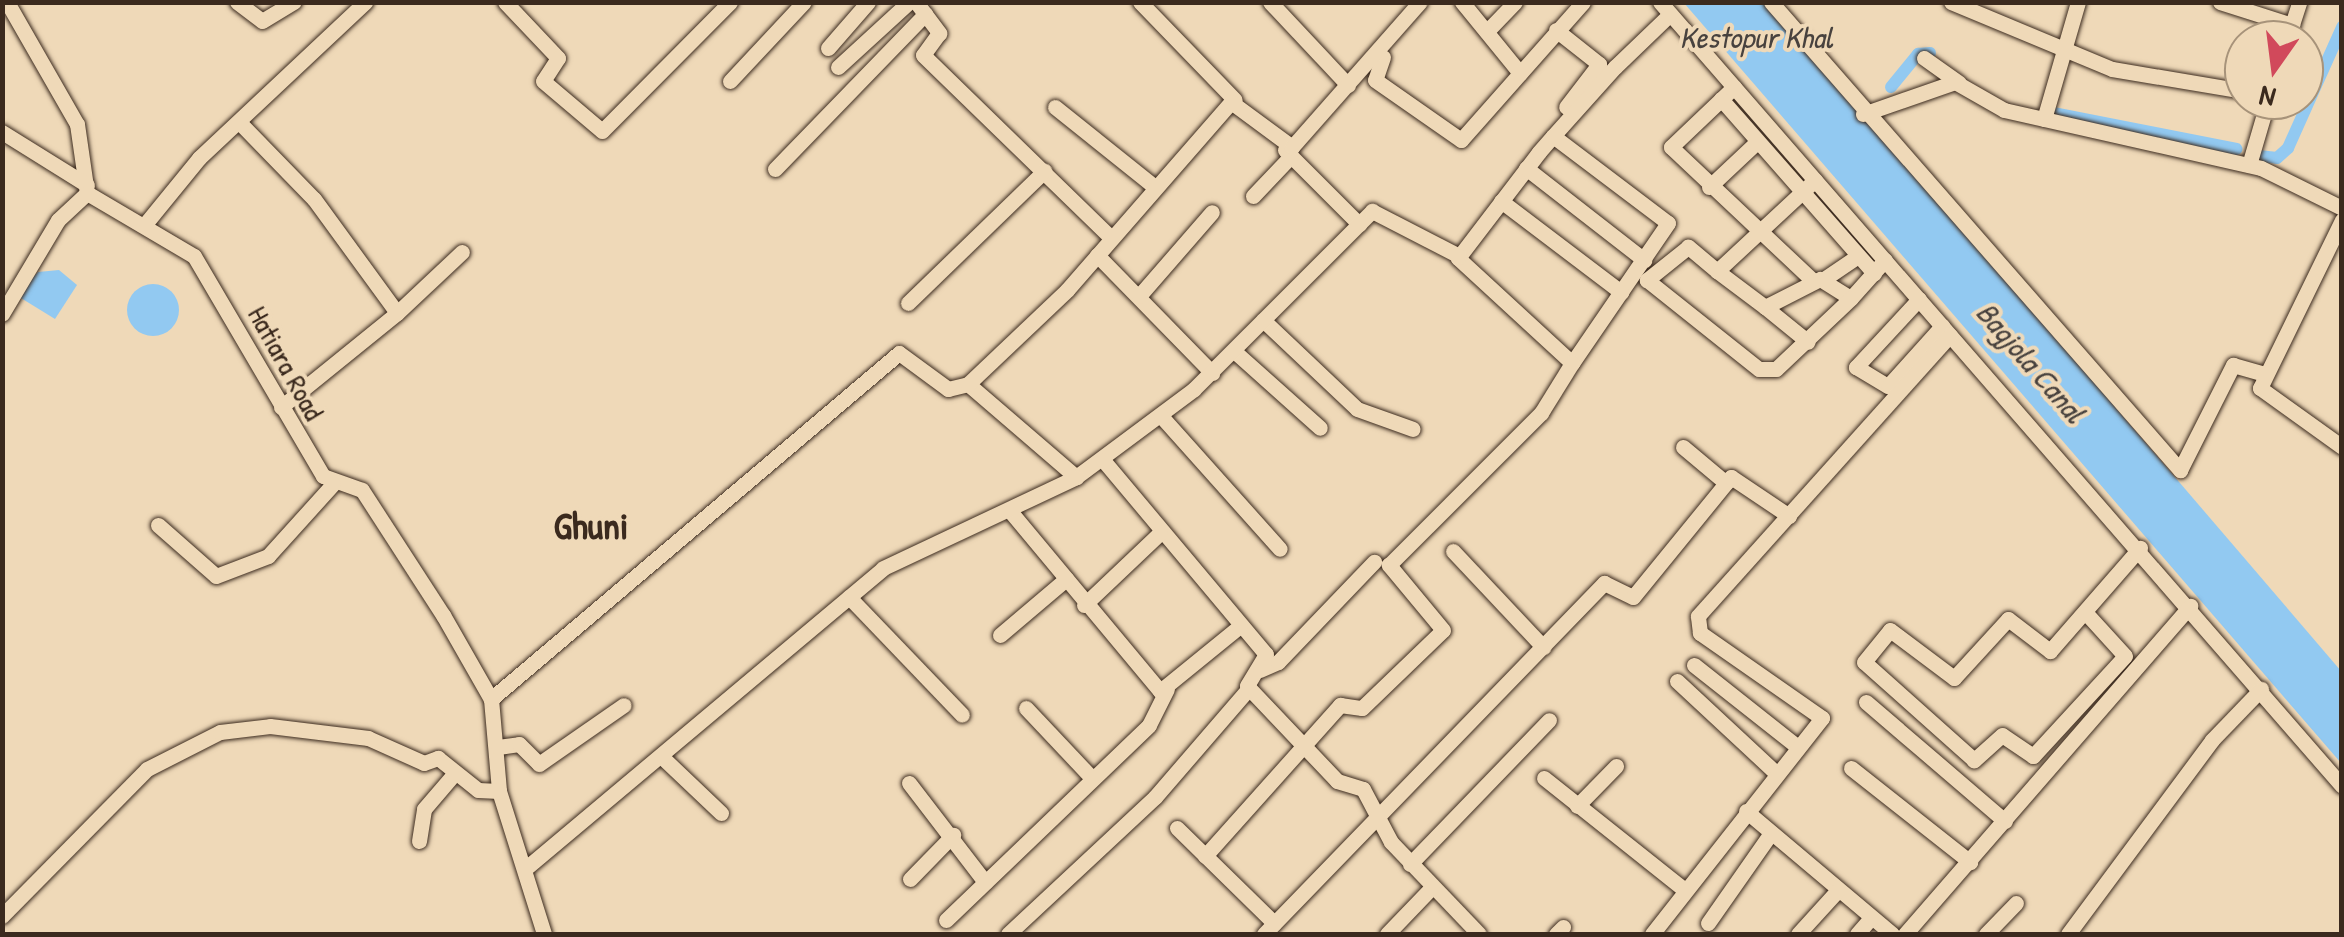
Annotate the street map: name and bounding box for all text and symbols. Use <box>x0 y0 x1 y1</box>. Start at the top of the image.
water label: Kestopur Khal <box>1680 19 1832 55</box>
north arrow <box>2224 20 2324 120</box>
text: N <box>2255 77 2279 117</box>
water label: Bagjola Canal <box>1969 294 2093 430</box>
street label: Hatiara Road <box>241 300 331 426</box>
district label: Ghuni <box>553 503 629 549</box>

